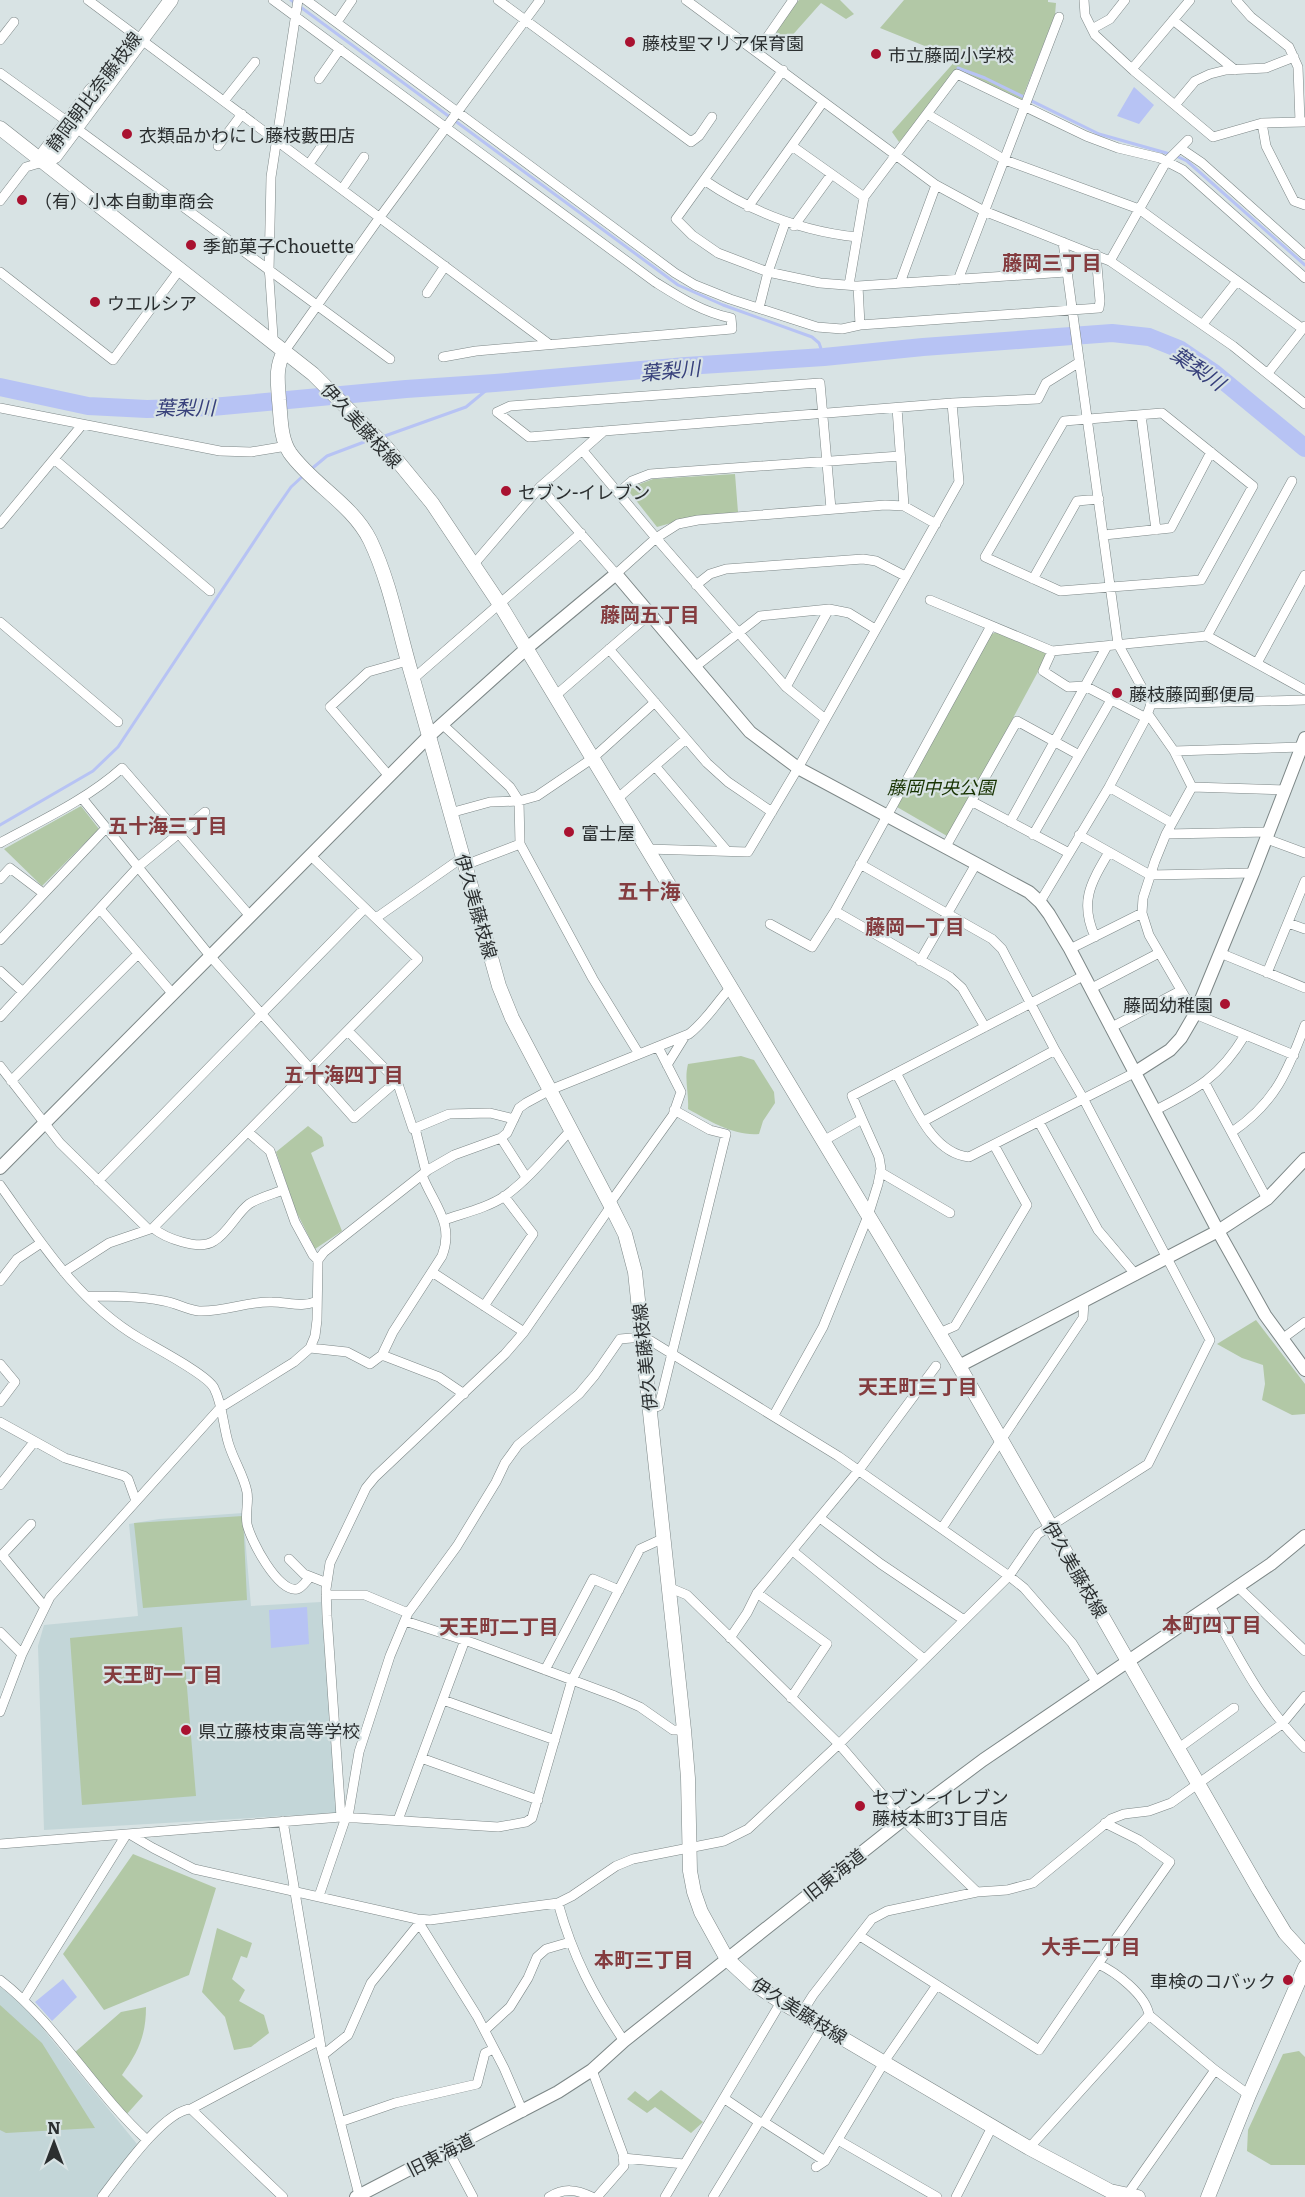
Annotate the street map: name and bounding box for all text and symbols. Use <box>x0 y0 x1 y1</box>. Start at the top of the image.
street label: 静岡朝比奈藤枝線 <box>39 25 147 157</box>
place label: 藤枝聖マリア保育園 <box>642 29 804 56</box>
marker: 藤枝聖マリア保育園 <box>623 35 637 49</box>
place label: 市立藤岡小学校 <box>888 41 1014 68</box>
marker: 市立藤岡小学校 <box>869 47 883 61</box>
place label: 衣類品かわにし藤枝藪田店 <box>139 121 355 148</box>
marker: 衣類品かわにし藤枝藪田店 <box>120 127 134 141</box>
place label: （有）小本自動車商会 <box>34 187 214 214</box>
marker: （有）小本自動車商会 <box>15 193 29 207</box>
place label: 季節菓子Chouette <box>203 232 354 259</box>
marker: 季節菓子Chouette <box>184 238 198 252</box>
district label: 藤岡三丁目 <box>1002 246 1102 276</box>
place label: ウエルシア <box>107 289 197 316</box>
marker: ウエルシア <box>88 295 102 309</box>
water label: 葉梨川 <box>1166 338 1234 398</box>
water label: 葉梨川 <box>639 351 703 387</box>
street label: 伊久美藤枝線 <box>315 376 409 474</box>
water label: 葉梨川 <box>155 391 217 421</box>
place label: セブン-イレブン <box>518 478 650 505</box>
marker: セブン-イレブン <box>499 484 513 498</box>
district label: 藤岡五丁目 <box>600 598 700 628</box>
place label: 藤枝藤岡郵便局 <box>1129 680 1255 707</box>
marker: 藤枝藤岡郵便局 <box>1110 686 1124 700</box>
park label: 藤岡中央公園 <box>887 773 998 800</box>
district label: 五十海三丁目 <box>108 809 228 839</box>
place label: 富士屋 <box>581 819 635 846</box>
marker: 富士屋 <box>562 825 576 839</box>
street label: 伊久美藤枝線 <box>449 850 505 962</box>
district label: 五十海 <box>618 874 681 905</box>
district label: 藤岡一丁目 <box>865 910 965 940</box>
place label: 藤岡幼稚園 <box>1123 991 1213 1018</box>
marker: 藤岡幼稚園 <box>1218 997 1232 1011</box>
district label: 五十海四丁目 <box>284 1058 404 1088</box>
street label: 伊久美藤枝線 <box>625 1302 663 1412</box>
district label: 天王町三丁目 <box>858 1370 978 1400</box>
street label: 伊久美藤枝線 <box>1037 1515 1115 1623</box>
district label: 本町四丁目 <box>1162 1608 1262 1638</box>
district label: 天王町二丁目 <box>439 1610 559 1640</box>
district label: 天王町一丁目 <box>103 1658 223 1688</box>
place label: 県立藤枝東高等学校 <box>198 1717 360 1744</box>
marker: 県立藤枝東高等学校 <box>179 1723 193 1737</box>
place label: セブン−イレブン 藤枝本町3丁目店 <box>872 1783 1008 1831</box>
marker: セブン−イレブン 藤枝本町3丁目店 <box>853 1799 867 1813</box>
street label: 旧東海道 <box>797 1841 871 1907</box>
district label: 大手二丁目 <box>1041 1930 1141 1960</box>
district label: 本町三丁目 <box>594 1943 694 1973</box>
place label: 車検のコバック <box>1150 1967 1276 1994</box>
street label: 伊久美藤枝線 <box>747 1970 853 2050</box>
marker: 車検のコバック <box>1281 1973 1295 1987</box>
north arrow <box>24 2113 84 2173</box>
text: N <box>47 2115 61 2139</box>
street label: 旧東海道 <box>402 2126 478 2182</box>

